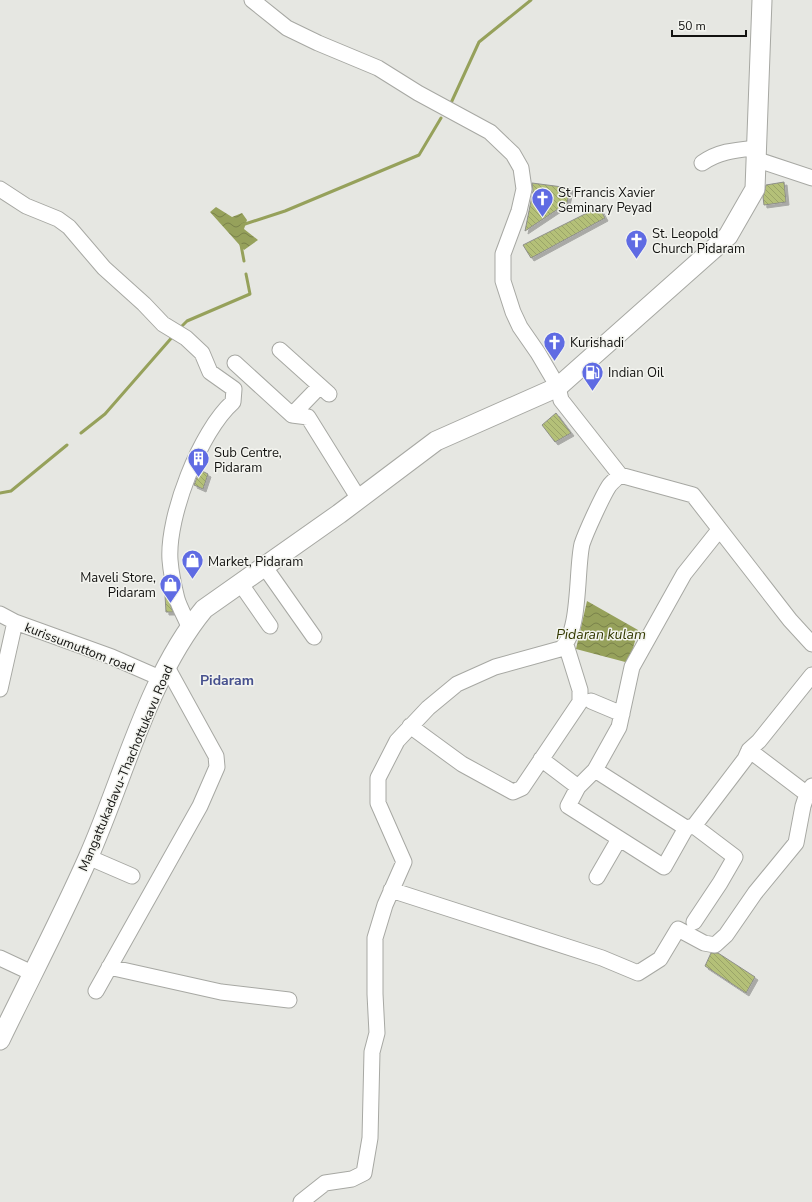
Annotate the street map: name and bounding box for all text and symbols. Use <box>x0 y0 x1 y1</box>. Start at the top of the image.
scale bar <box>672 12 746 38</box>
text: 50 m <box>678 18 706 34</box>
place label: St Francis Xavier Seminary Peyad <box>558 184 655 217</box>
church icon: St Francis Xavier Seminary Peyad <box>530 186 556 219</box>
place label: St. Leopold Church Pidaram <box>652 225 745 258</box>
church icon: St. Leopold Church Pidaram <box>624 227 650 260</box>
church icon: Kurishadi <box>542 329 568 362</box>
place label: Kurishadi <box>570 334 624 352</box>
fuel station icon: Indian Oil <box>579 359 605 392</box>
place label: Indian Oil <box>608 364 664 382</box>
place label: Sub Centre, Pidaram <box>214 444 282 477</box>
building icon: Sub Centre, Pidaram <box>186 446 212 479</box>
shop icon: Market, Pidaram <box>180 548 206 581</box>
place label: Market, Pidaram <box>208 553 303 571</box>
place label: Maveli Store, Pidaram <box>80 569 156 602</box>
shop icon: Maveli Store, Pidaram <box>158 571 184 604</box>
street label: kurissumuttom road <box>22 619 137 677</box>
water label: Pidaran kulam <box>556 625 646 644</box>
street label: Mangattukadavu-Thachottukavu Road <box>74 662 178 874</box>
district label: Pidaram <box>200 671 254 690</box>

